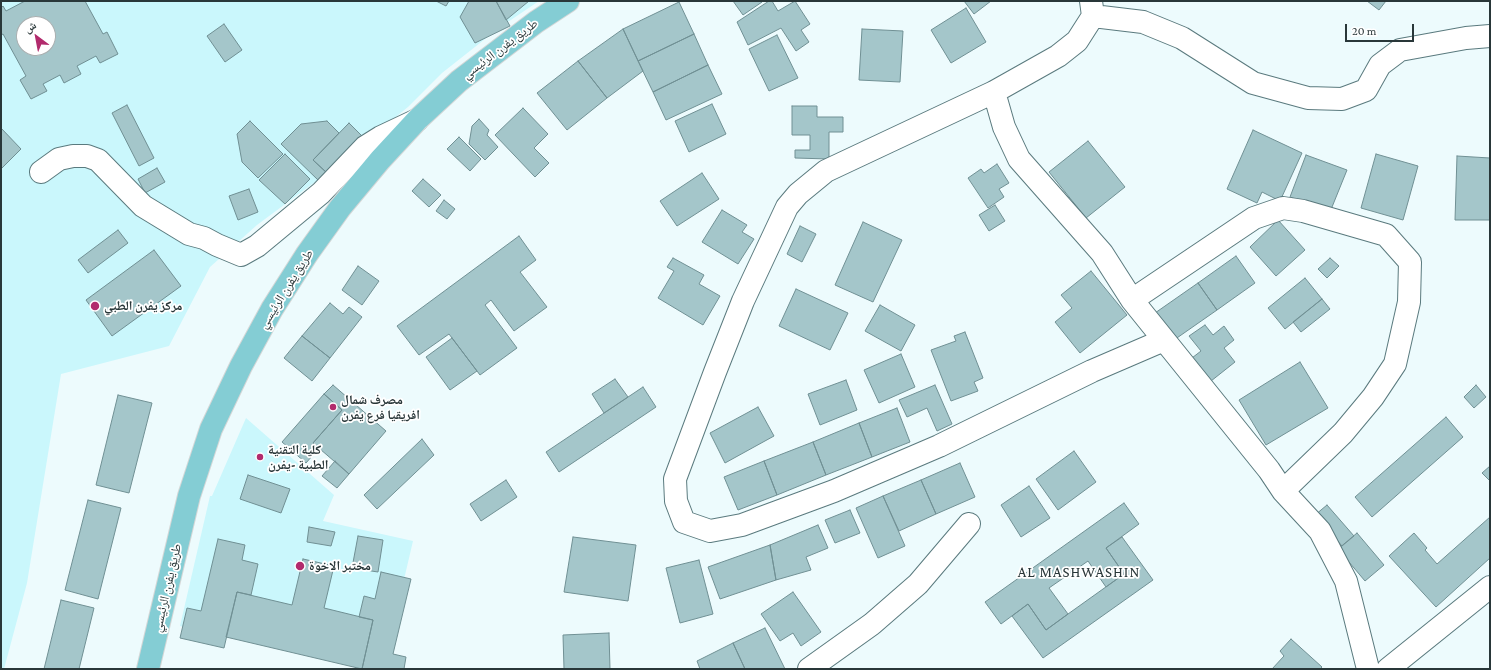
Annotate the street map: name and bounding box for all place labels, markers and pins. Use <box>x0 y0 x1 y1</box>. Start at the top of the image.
place label: مركز يفرن الطبي <box>104 298 182 314</box>
marker: مركز يفرن الطبي <box>89 300 101 312</box>
place label: مصرف شمال افريقيا فرع يفرن <box>341 392 420 423</box>
marker: مصرف شمال افريقيا فرع يفرن <box>328 402 338 412</box>
place label: كلية التقنية الطبية -يفرن <box>268 442 329 473</box>
marker: كلية التقنية الطبية -يفرن <box>255 452 265 462</box>
place label: مختبر الاخوة <box>309 558 371 574</box>
marker: مختبر الاخوة <box>294 560 306 572</box>

